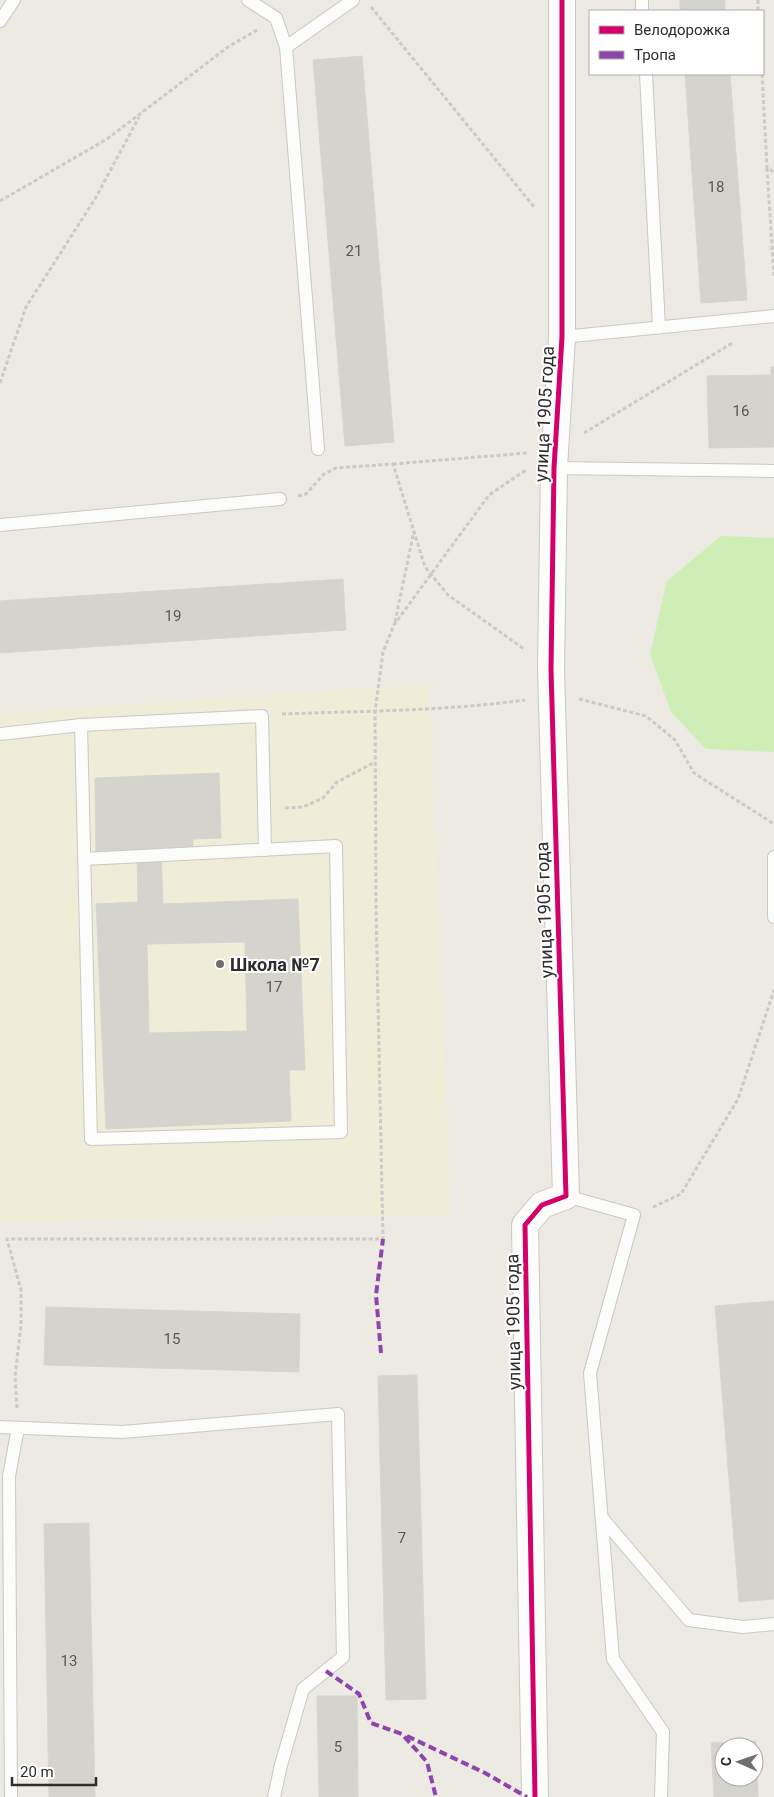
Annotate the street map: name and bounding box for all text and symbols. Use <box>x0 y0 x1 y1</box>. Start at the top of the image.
legend <box>589 10 764 75</box>
text: Велодорожка <box>634 21 730 39</box>
text: Тропа <box>634 46 676 64</box>
house number: 18 <box>708 178 724 196</box>
house number: 21 <box>346 242 362 260</box>
street label: улица 1905 года <box>530 345 558 483</box>
house number: 16 <box>733 402 749 420</box>
house number: 19 <box>165 607 181 625</box>
street label: улица 1905 года <box>531 841 557 979</box>
place label: Школа №7 <box>230 954 320 975</box>
marker: Школа №7 <box>214 958 226 970</box>
house number: 17 <box>266 978 282 996</box>
street label: улица 1905 года <box>501 1254 525 1390</box>
house number: 15 <box>164 1330 180 1348</box>
house number: 7 <box>398 1529 406 1547</box>
house number: 13 <box>61 1652 77 1670</box>
north arrow <box>714 1737 764 1787</box>
house number: 5 <box>334 1738 342 1756</box>
scale bar <box>12 1754 96 1786</box>
text: С <box>718 1757 734 1766</box>
text: 20 m <box>20 1763 54 1781</box>

